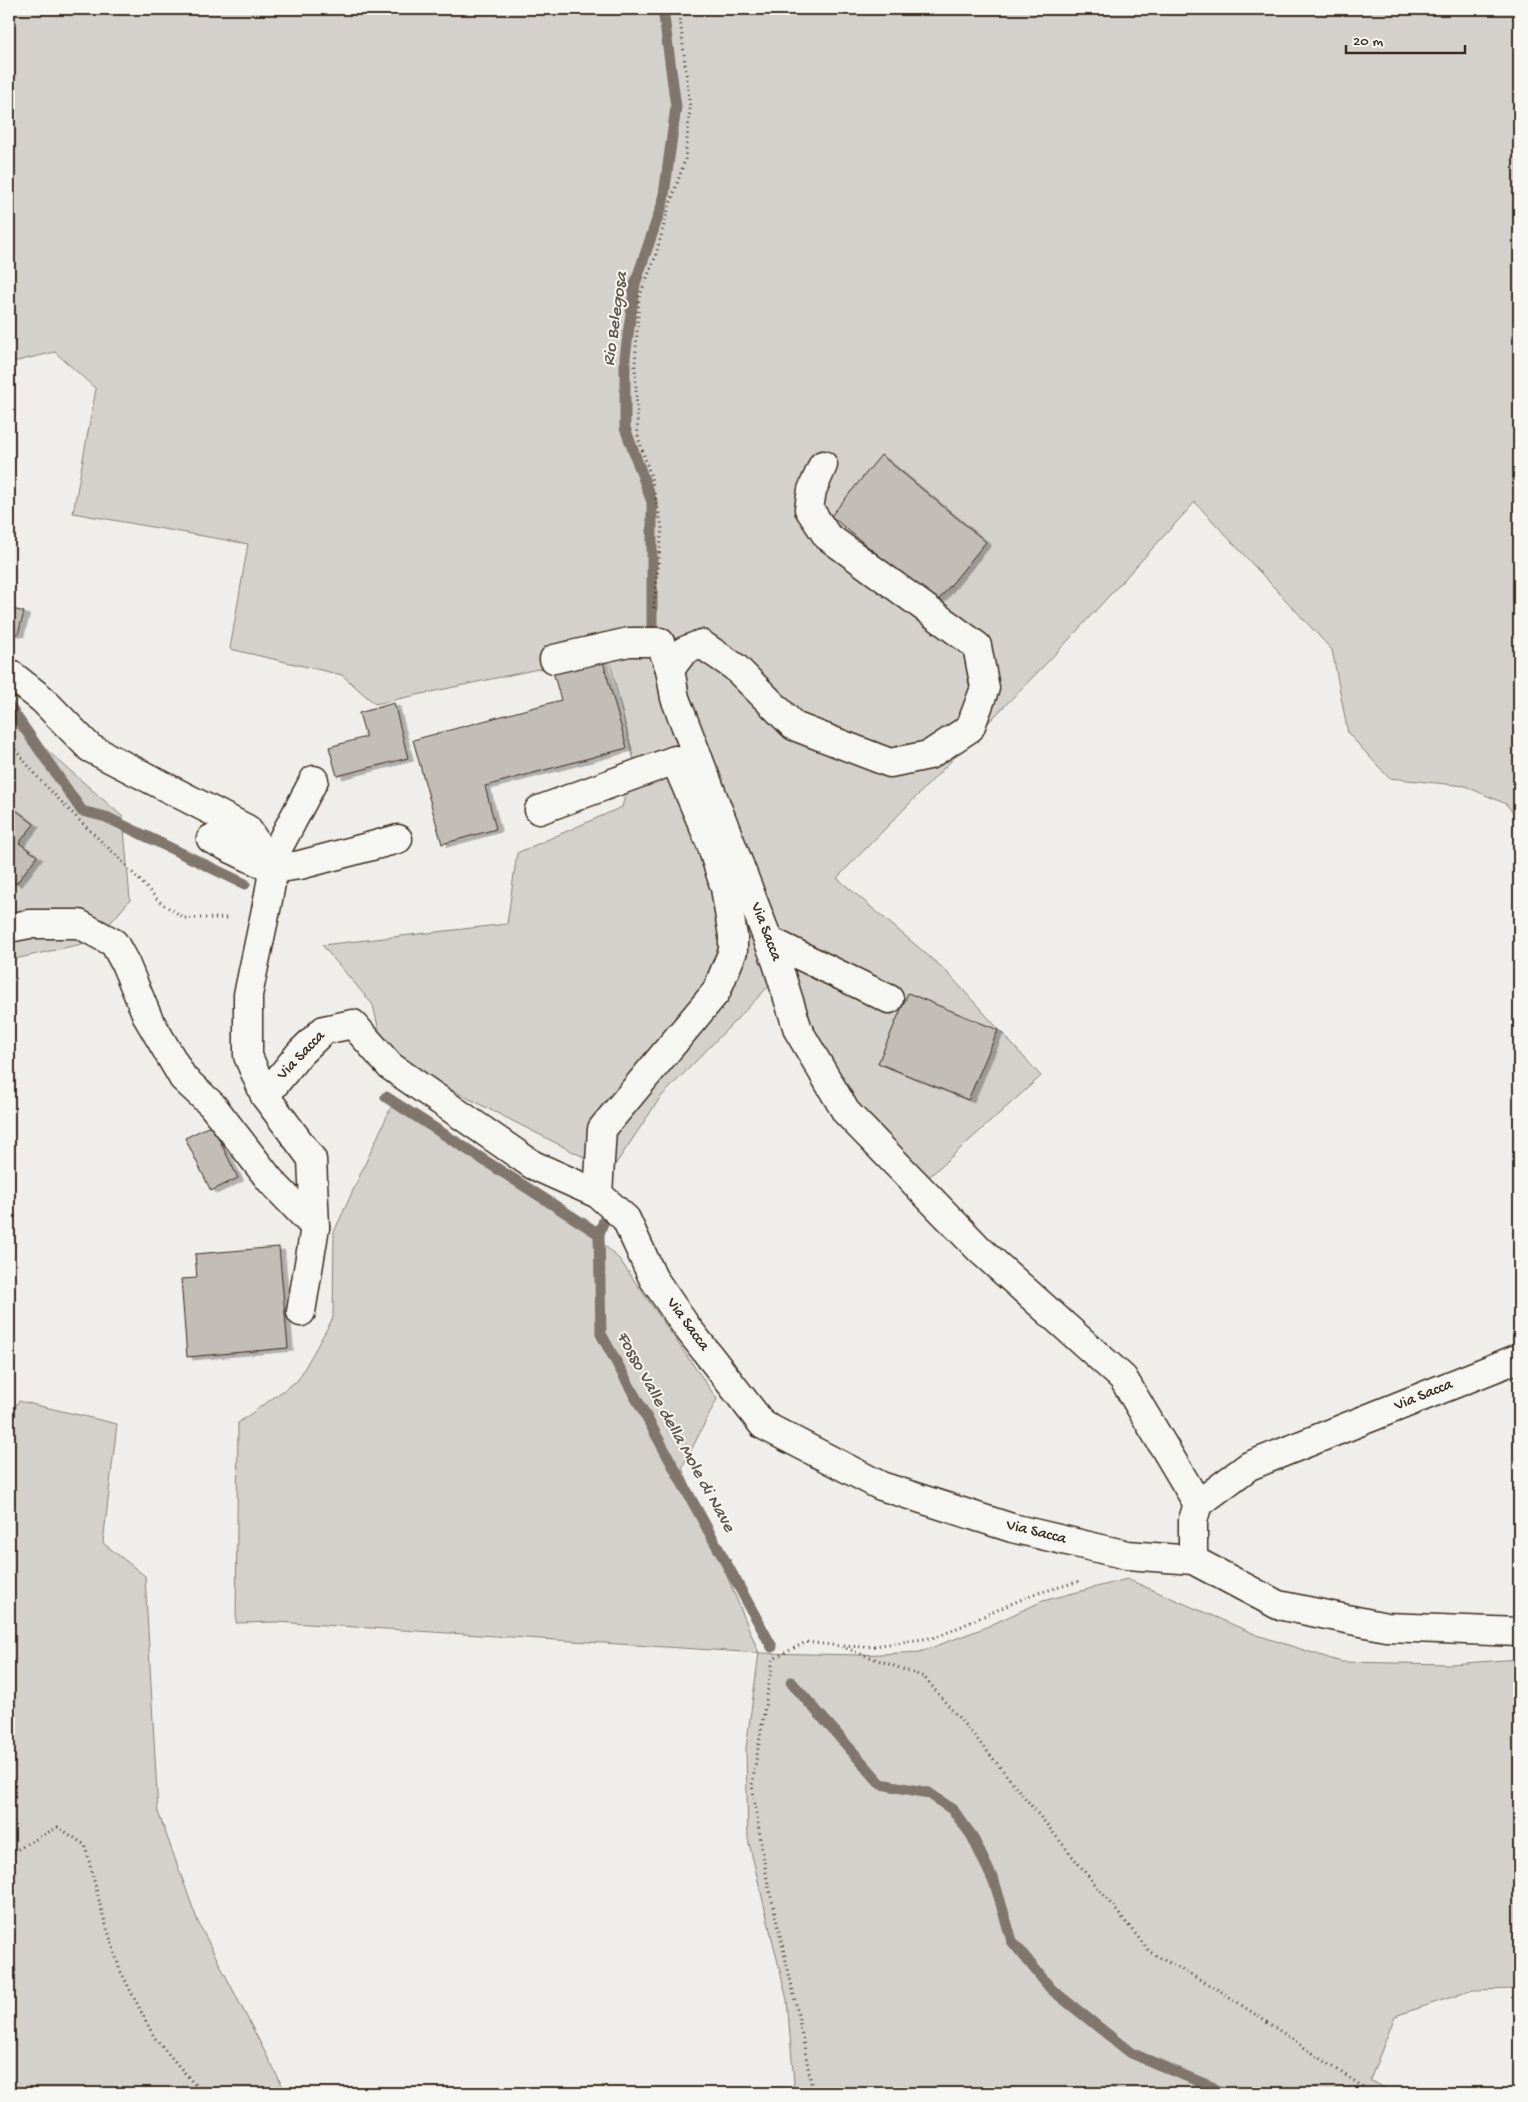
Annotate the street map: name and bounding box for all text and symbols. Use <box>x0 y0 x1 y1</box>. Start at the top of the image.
scale bar <box>1346 22 1464 54</box>
text: 20 m <box>1353 33 1383 51</box>
water label: Rio Belegosa <box>599 270 633 367</box>
street label: Via Sacca <box>745 899 785 965</box>
street label: Via Sacca <box>273 1027 331 1085</box>
street label: Via Sacca <box>661 1294 713 1356</box>
water label: Fosso Valle della Mole di Nave <box>611 1328 739 1537</box>
street label: Via Sacca <box>1391 1375 1457 1417</box>
street label: Via Sacca <box>1003 1516 1069 1550</box>

